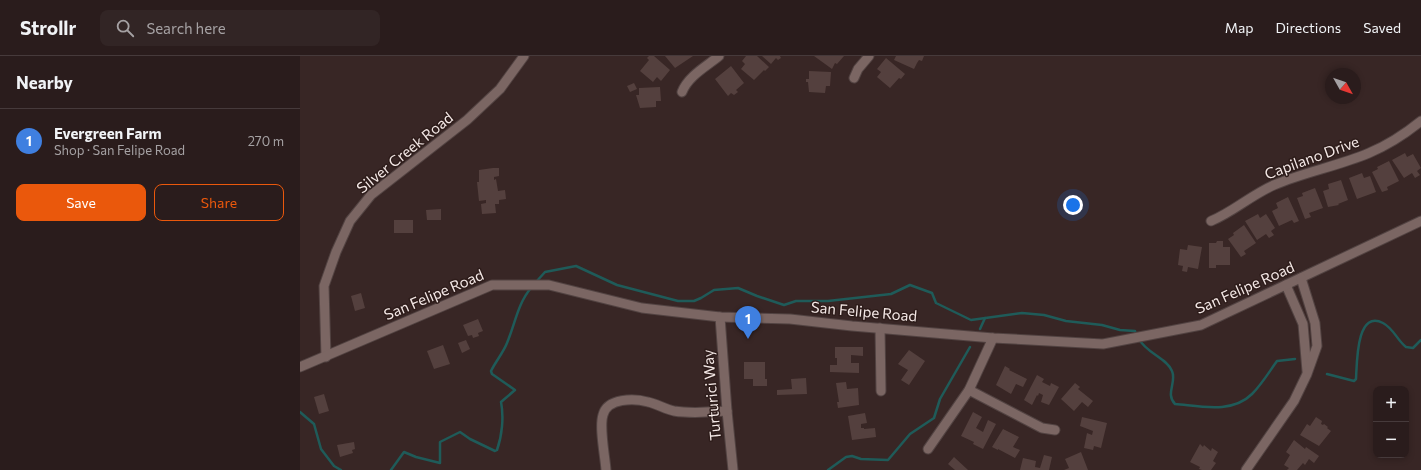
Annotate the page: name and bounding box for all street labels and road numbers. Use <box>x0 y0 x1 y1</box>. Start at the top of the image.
street label: Silver Creek Road <box>353 108 456 197</box>
street label: Capilano Drive <box>1262 132 1361 182</box>
street label: San Felipe Road <box>1192 257 1297 317</box>
street label: San Felipe Road <box>381 265 486 323</box>
street label: San Felipe Road <box>810 297 918 325</box>
street label: Turturici Way <box>698 349 724 441</box>

